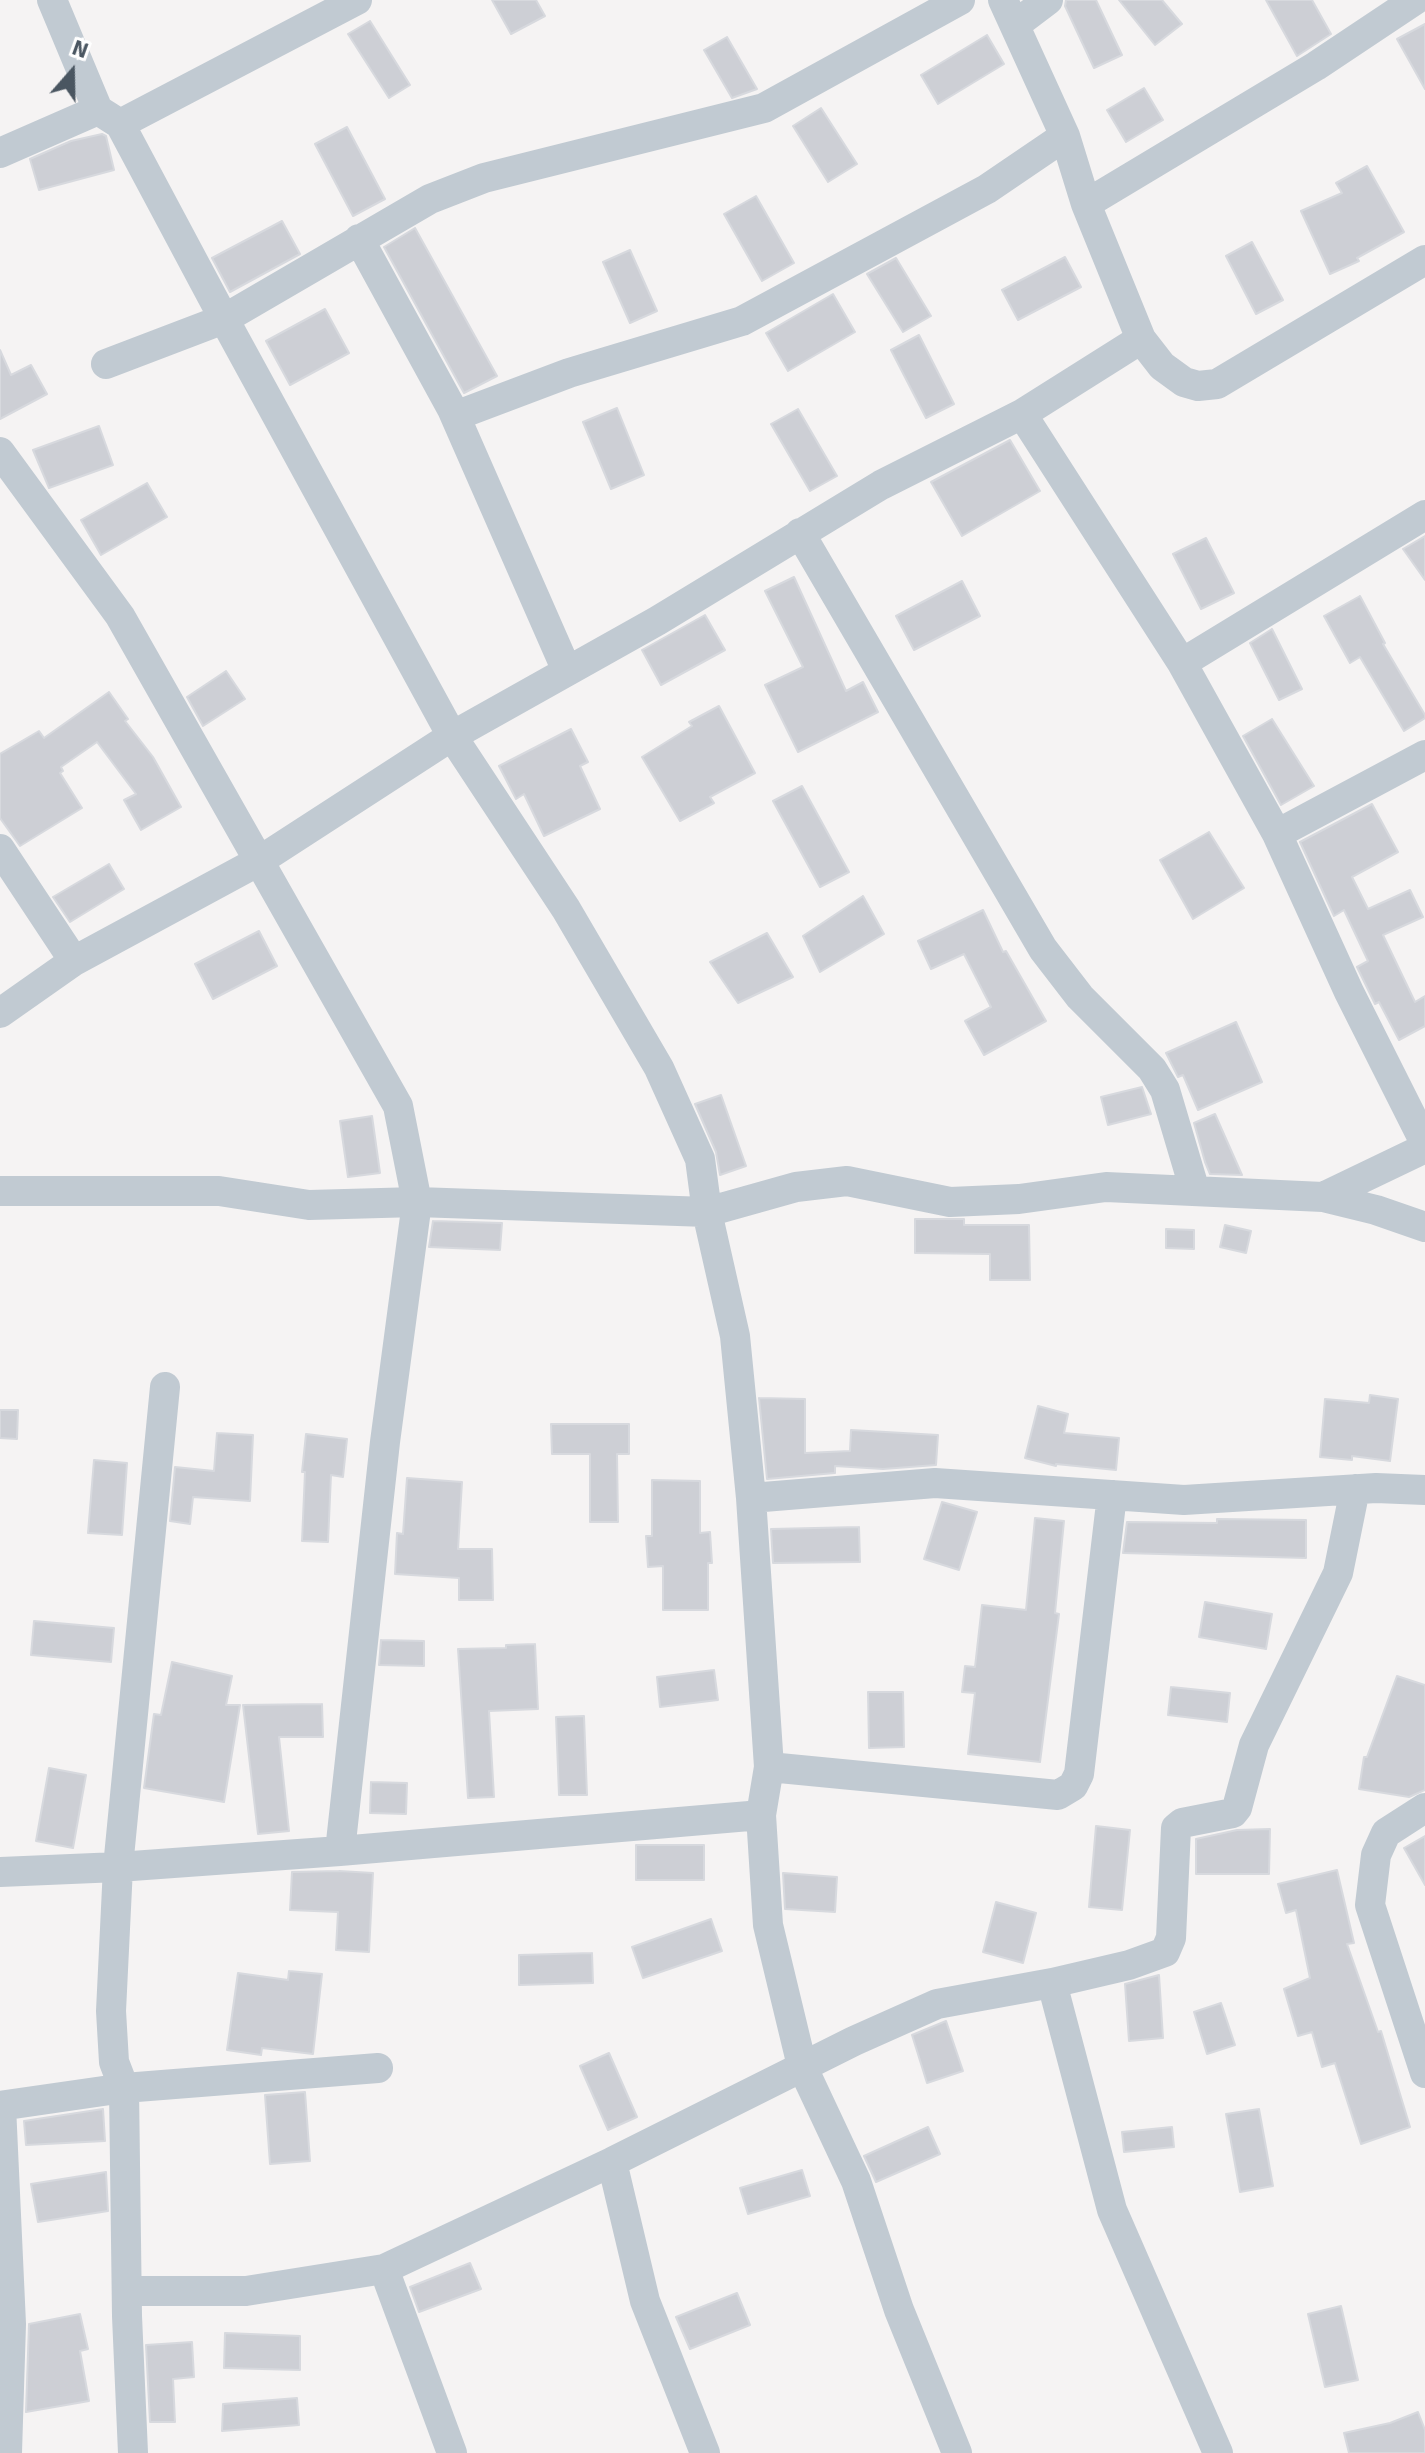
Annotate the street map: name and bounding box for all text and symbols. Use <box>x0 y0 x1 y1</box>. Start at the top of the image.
north arrow <box>32 32 112 112</box>
text: N <box>69 34 92 64</box>

